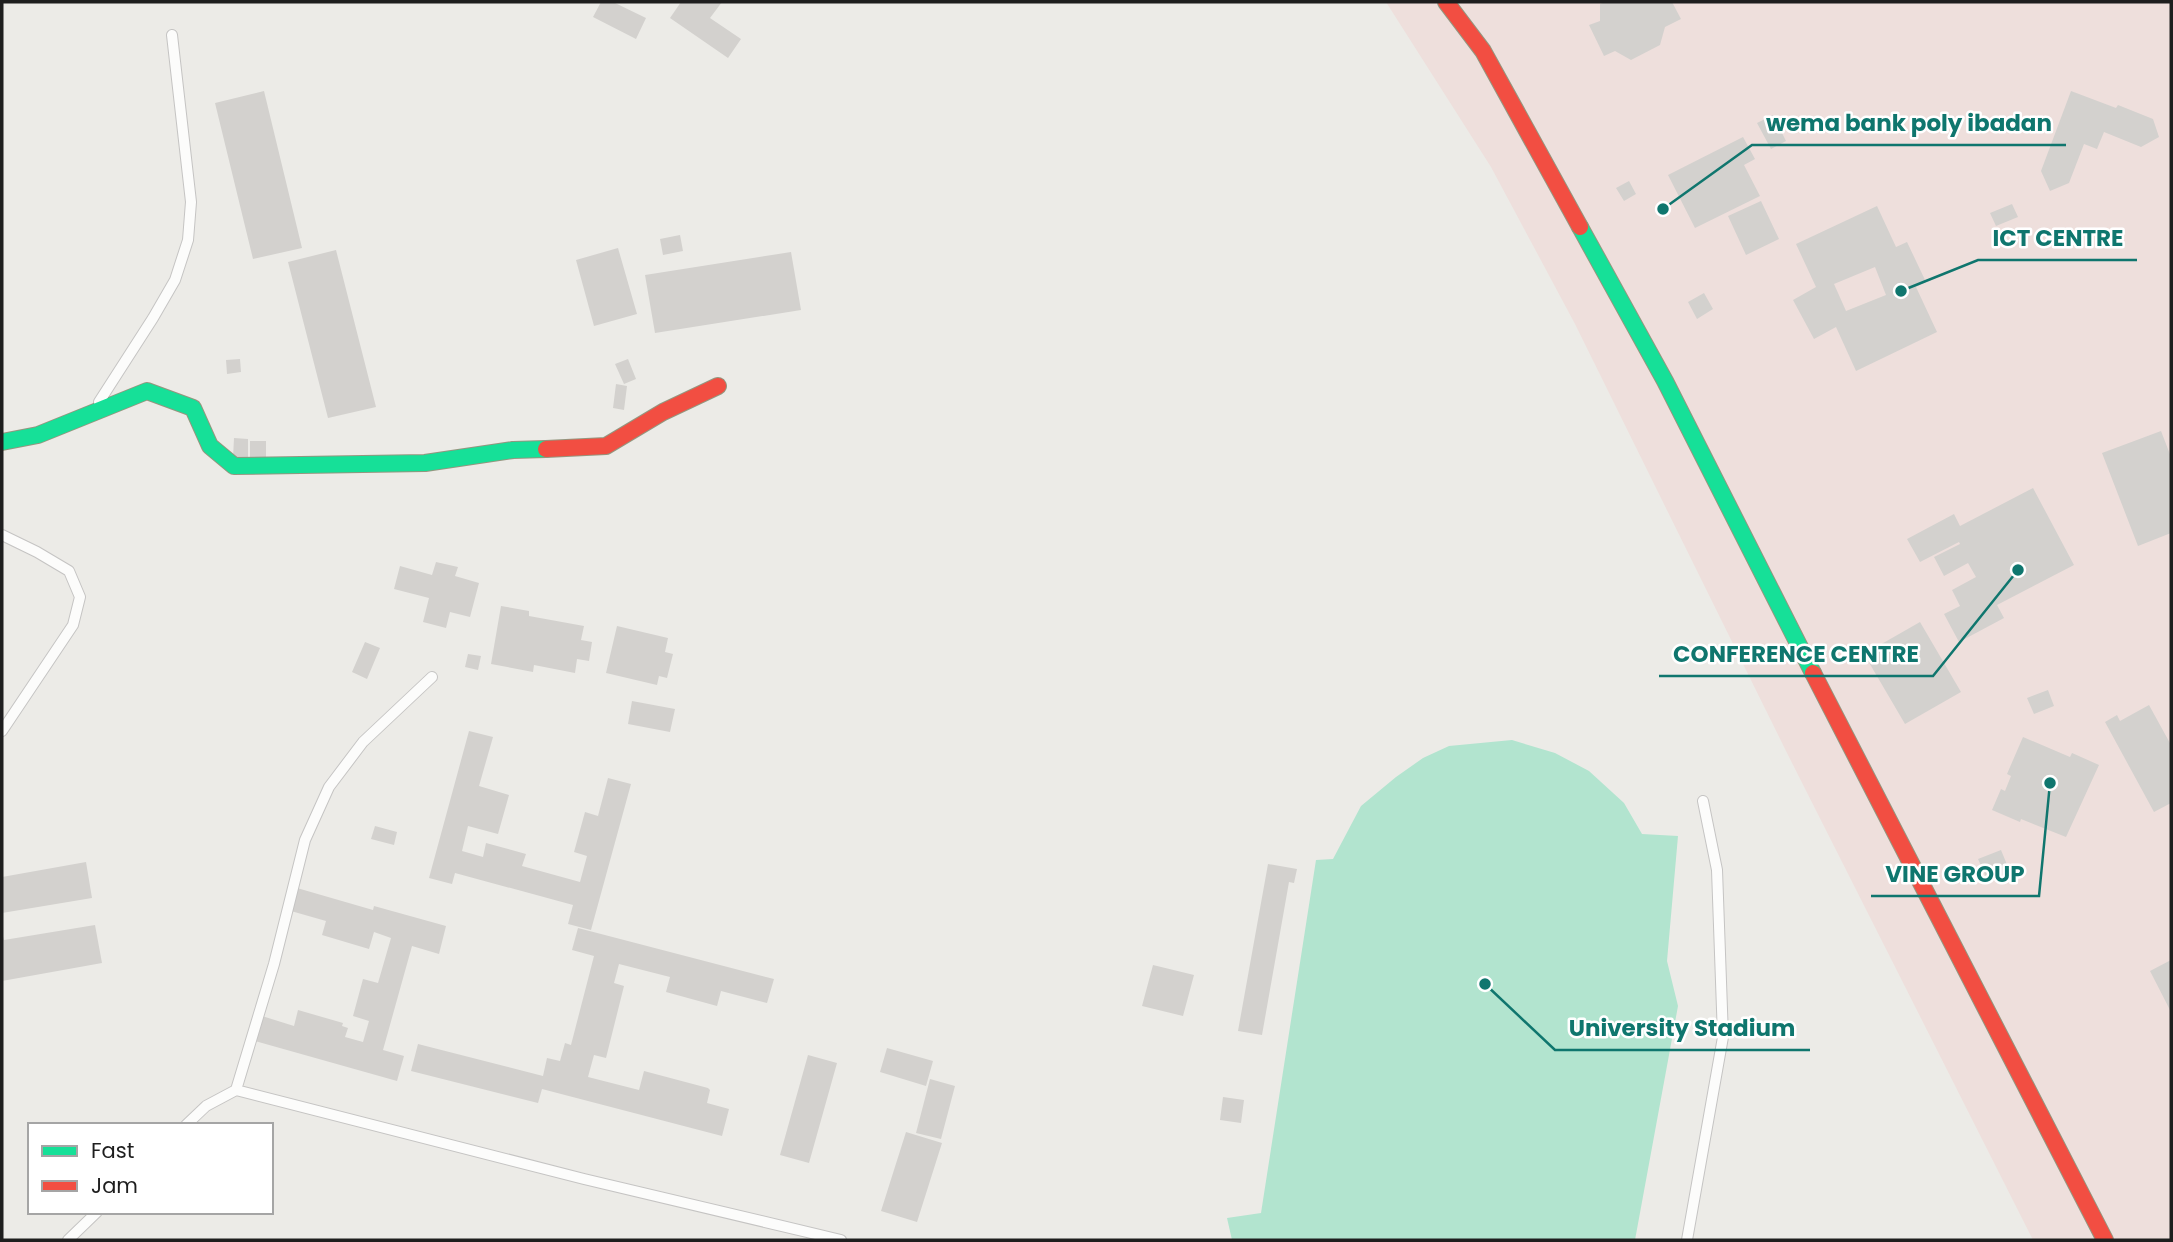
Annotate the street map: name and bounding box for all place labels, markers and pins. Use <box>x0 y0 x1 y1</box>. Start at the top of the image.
callout: wema bank poly ibadan <box>1752 101 2066 145</box>
callout: ICT CENTRE <box>1978 216 2137 260</box>
callout: CONFERENCE CENTRE <box>1659 632 1933 676</box>
callout: VINE GROUP <box>1871 852 2039 896</box>
callout: University Stadium <box>1555 1006 1810 1050</box>

